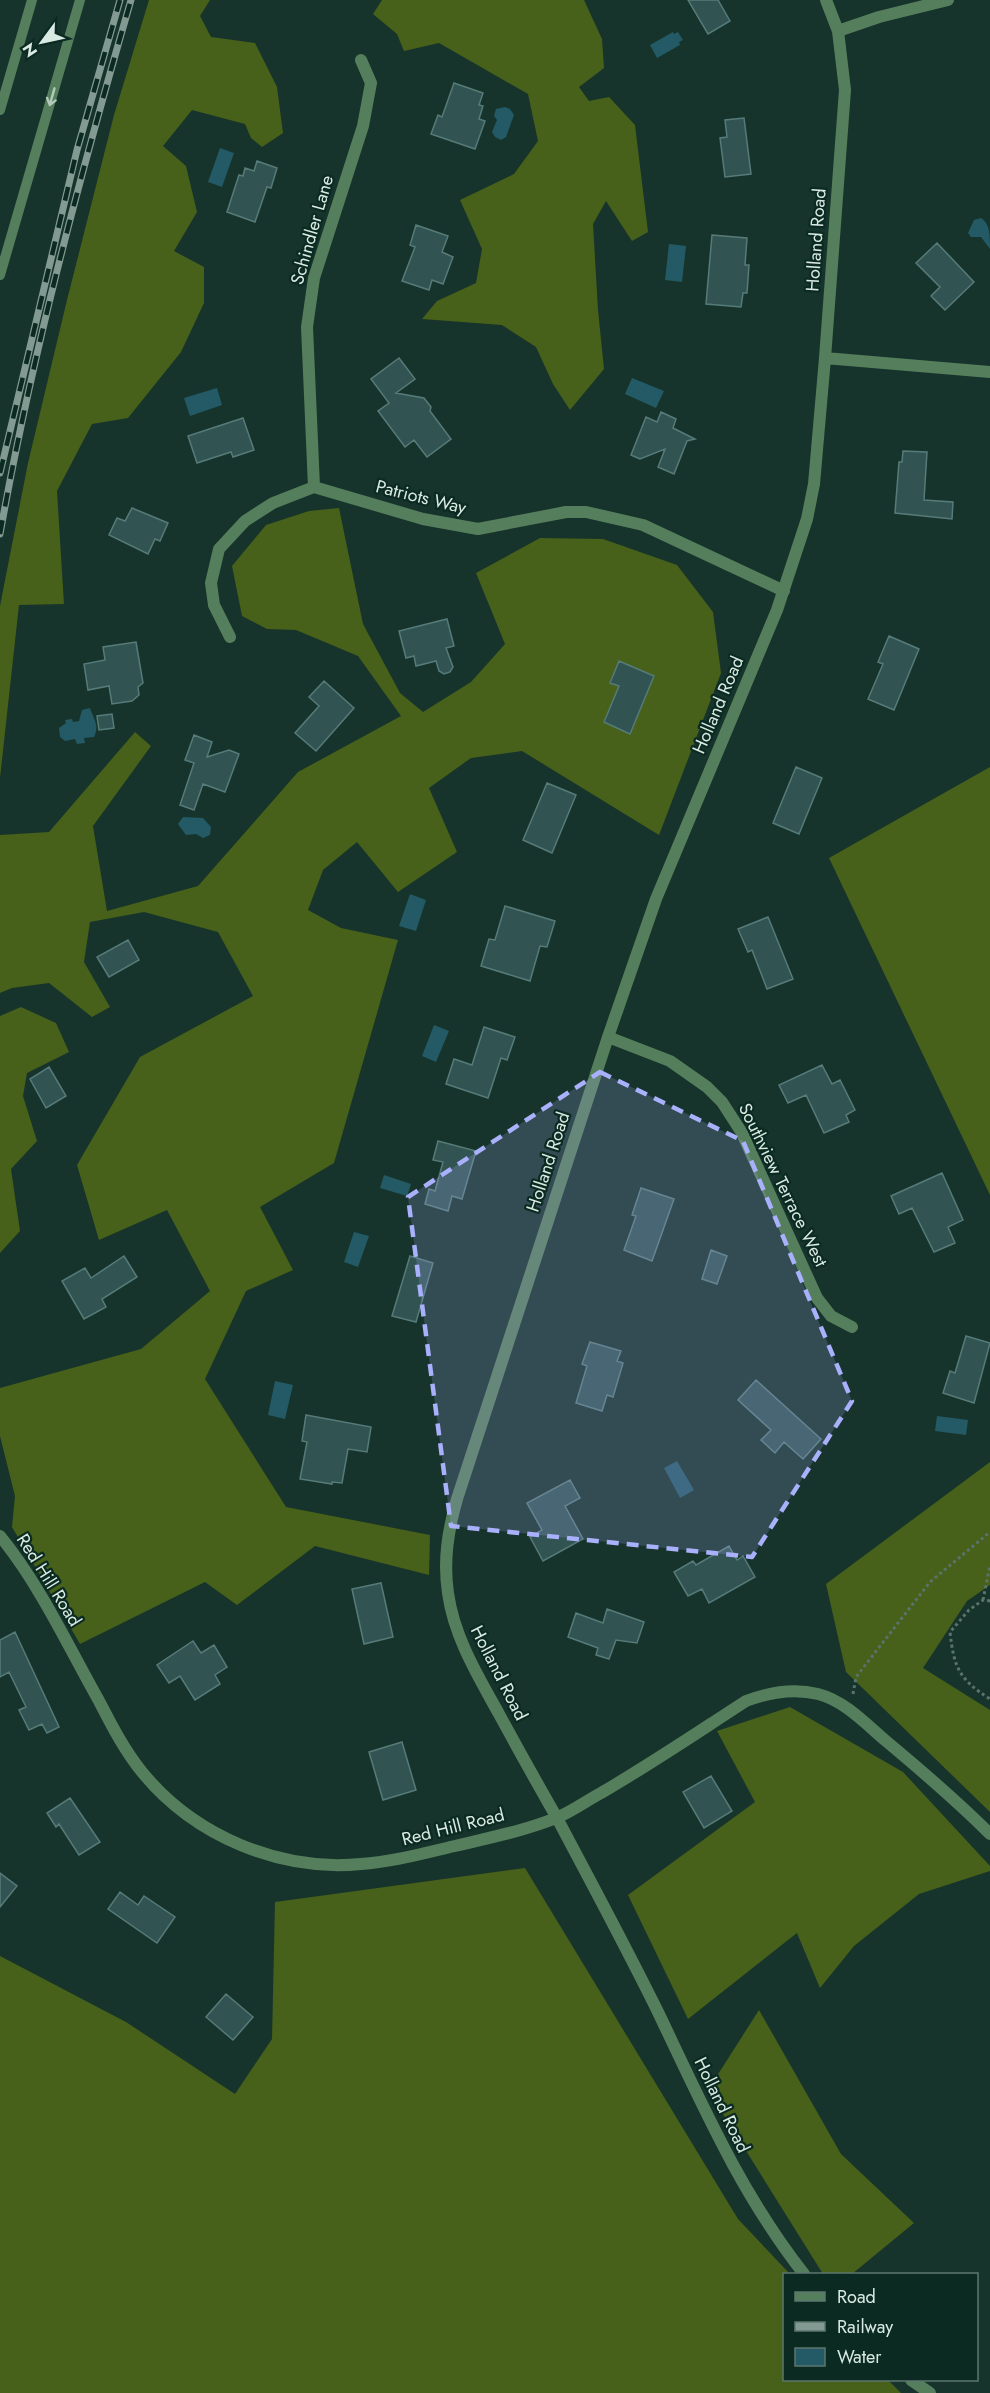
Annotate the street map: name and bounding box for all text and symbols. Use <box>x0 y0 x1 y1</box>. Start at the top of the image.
north arrow <box>12 12 72 72</box>
text: N <box>17 38 43 61</box>
one-way arrow <box>46 87 57 106</box>
street label: Schindler Lane <box>284 172 340 288</box>
street label: Holland Road <box>799 187 833 293</box>
street label: Patriots Way <box>373 473 469 521</box>
street label: Holland Road <box>686 652 750 758</box>
street label: Southview Terrace West <box>732 1099 834 1272</box>
street label: Holland Road <box>520 1109 576 1215</box>
street label: Red Hill Road <box>10 1529 88 1631</box>
street label: Holland Road <box>464 1621 534 1725</box>
street label: Red Hill Road <box>399 1802 507 1852</box>
street label: Holland Road <box>688 2053 756 2157</box>
legend <box>783 2273 978 2381</box>
text: Road <box>837 2284 876 2310</box>
text: Railway <box>837 2314 893 2340</box>
text: Water <box>837 2344 882 2370</box>

